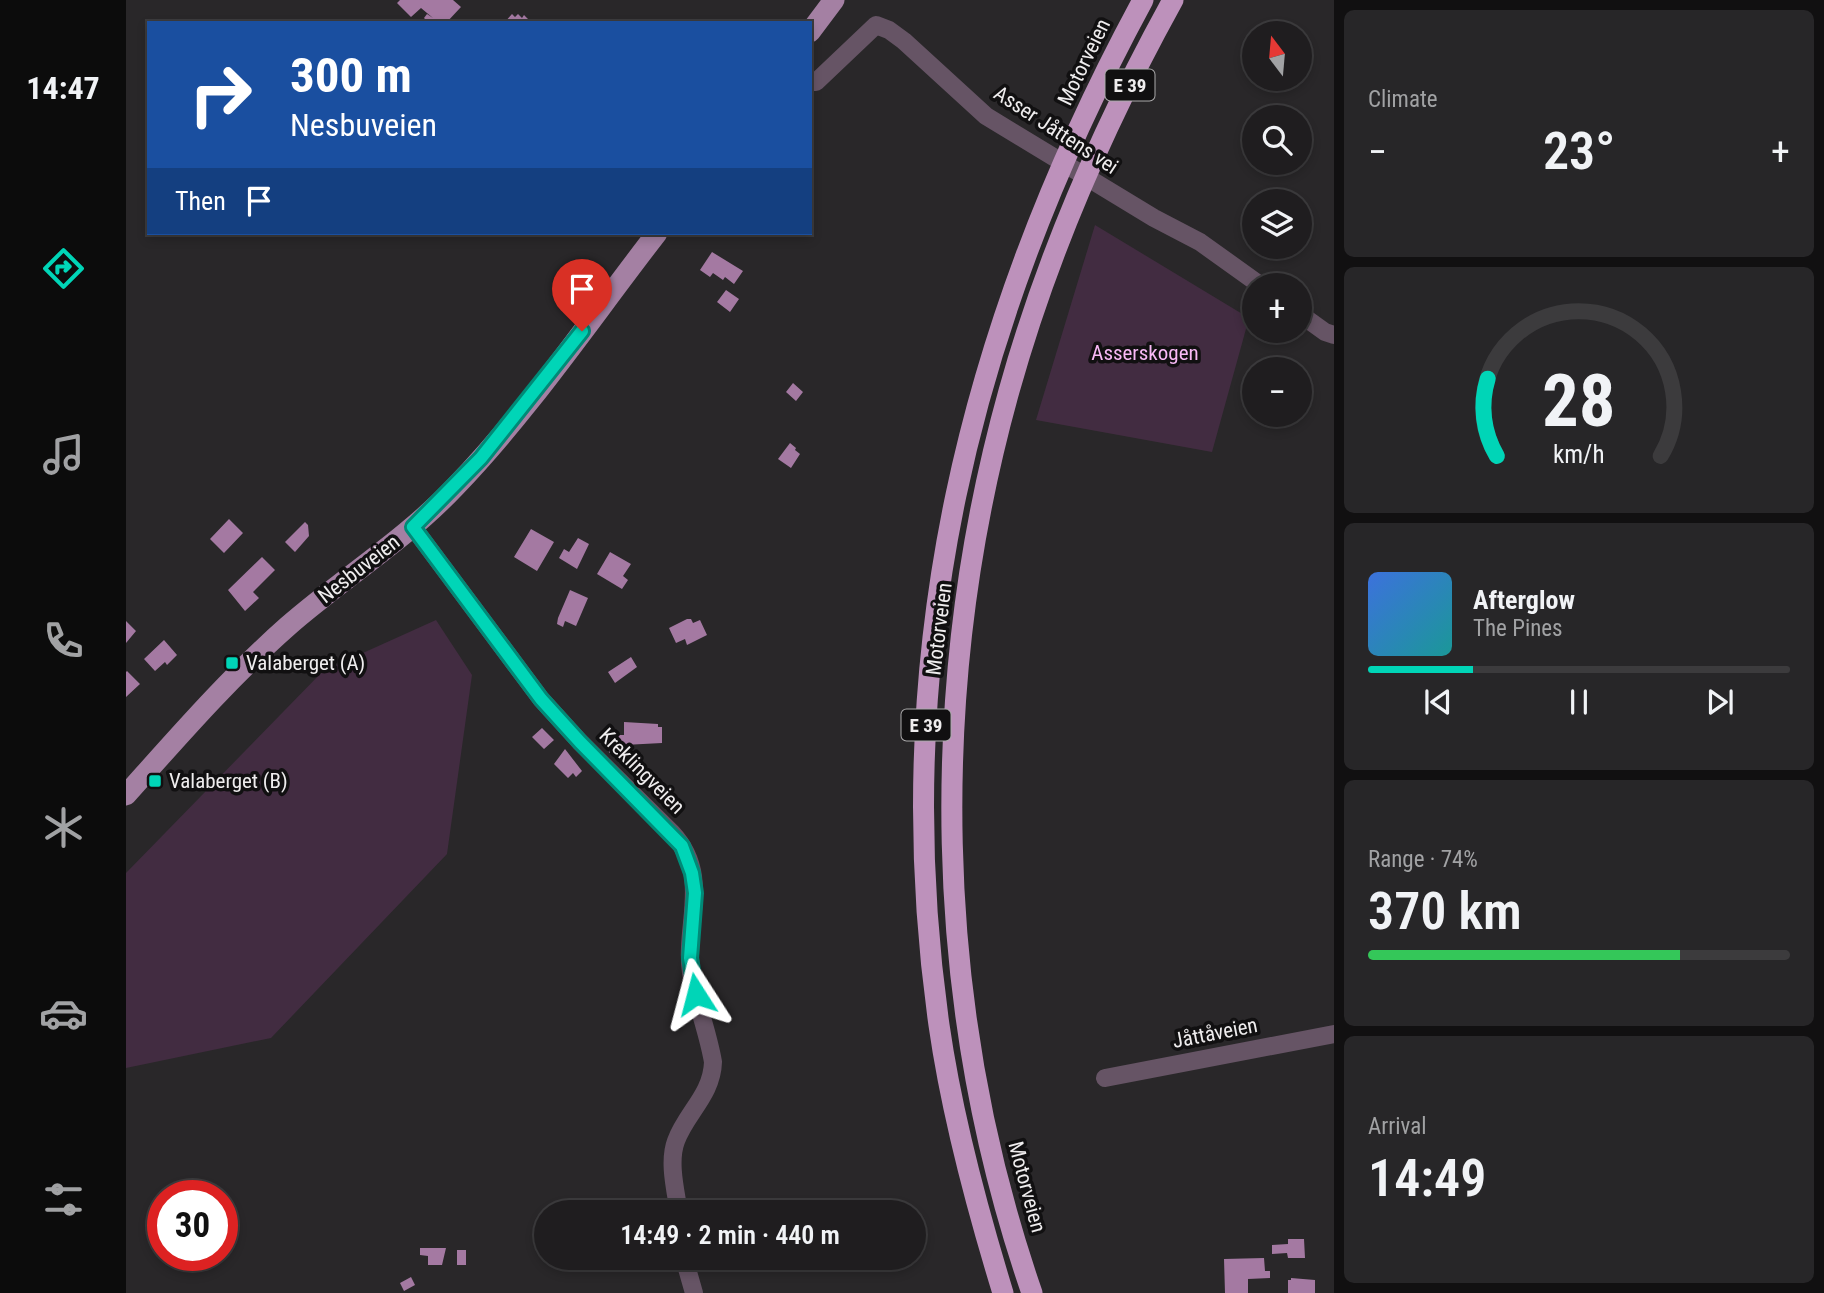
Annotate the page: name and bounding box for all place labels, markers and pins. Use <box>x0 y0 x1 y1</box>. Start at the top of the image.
pin <box>552 259 612 331</box>
place label: Valaberget (A) <box>246 651 365 675</box>
marker: Valaberget (A) <box>224 655 240 671</box>
place label: Valaberget (B) <box>169 769 288 793</box>
marker: Valaberget (B) <box>147 773 163 789</box>

